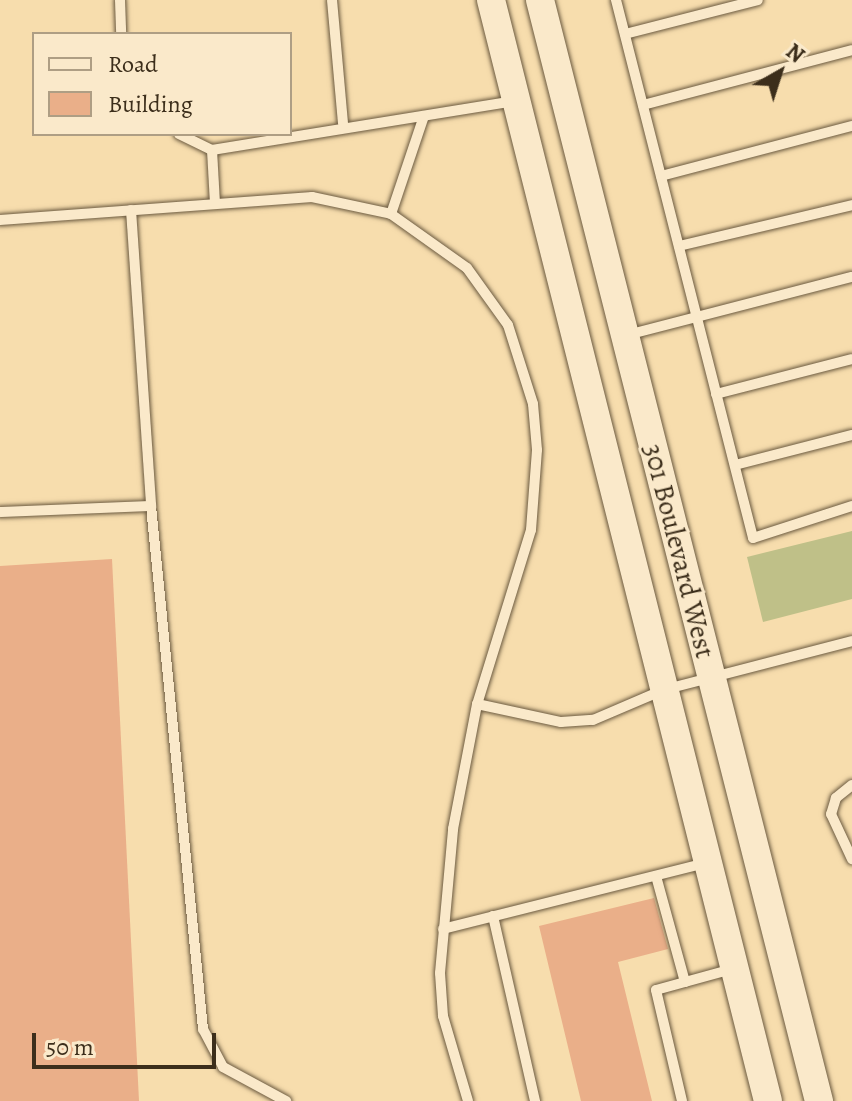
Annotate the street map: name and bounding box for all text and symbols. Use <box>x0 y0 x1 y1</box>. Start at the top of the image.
legend <box>32 32 292 136</box>
north arrow <box>740 32 820 112</box>
text: N <box>779 37 811 70</box>
text: Road <box>108 48 158 80</box>
text: Building <box>108 88 193 120</box>
street label: 301 Boulevard West <box>636 440 722 662</box>
scale bar <box>36 1017 220 1067</box>
text: 50 m <box>46 1031 94 1063</box>

